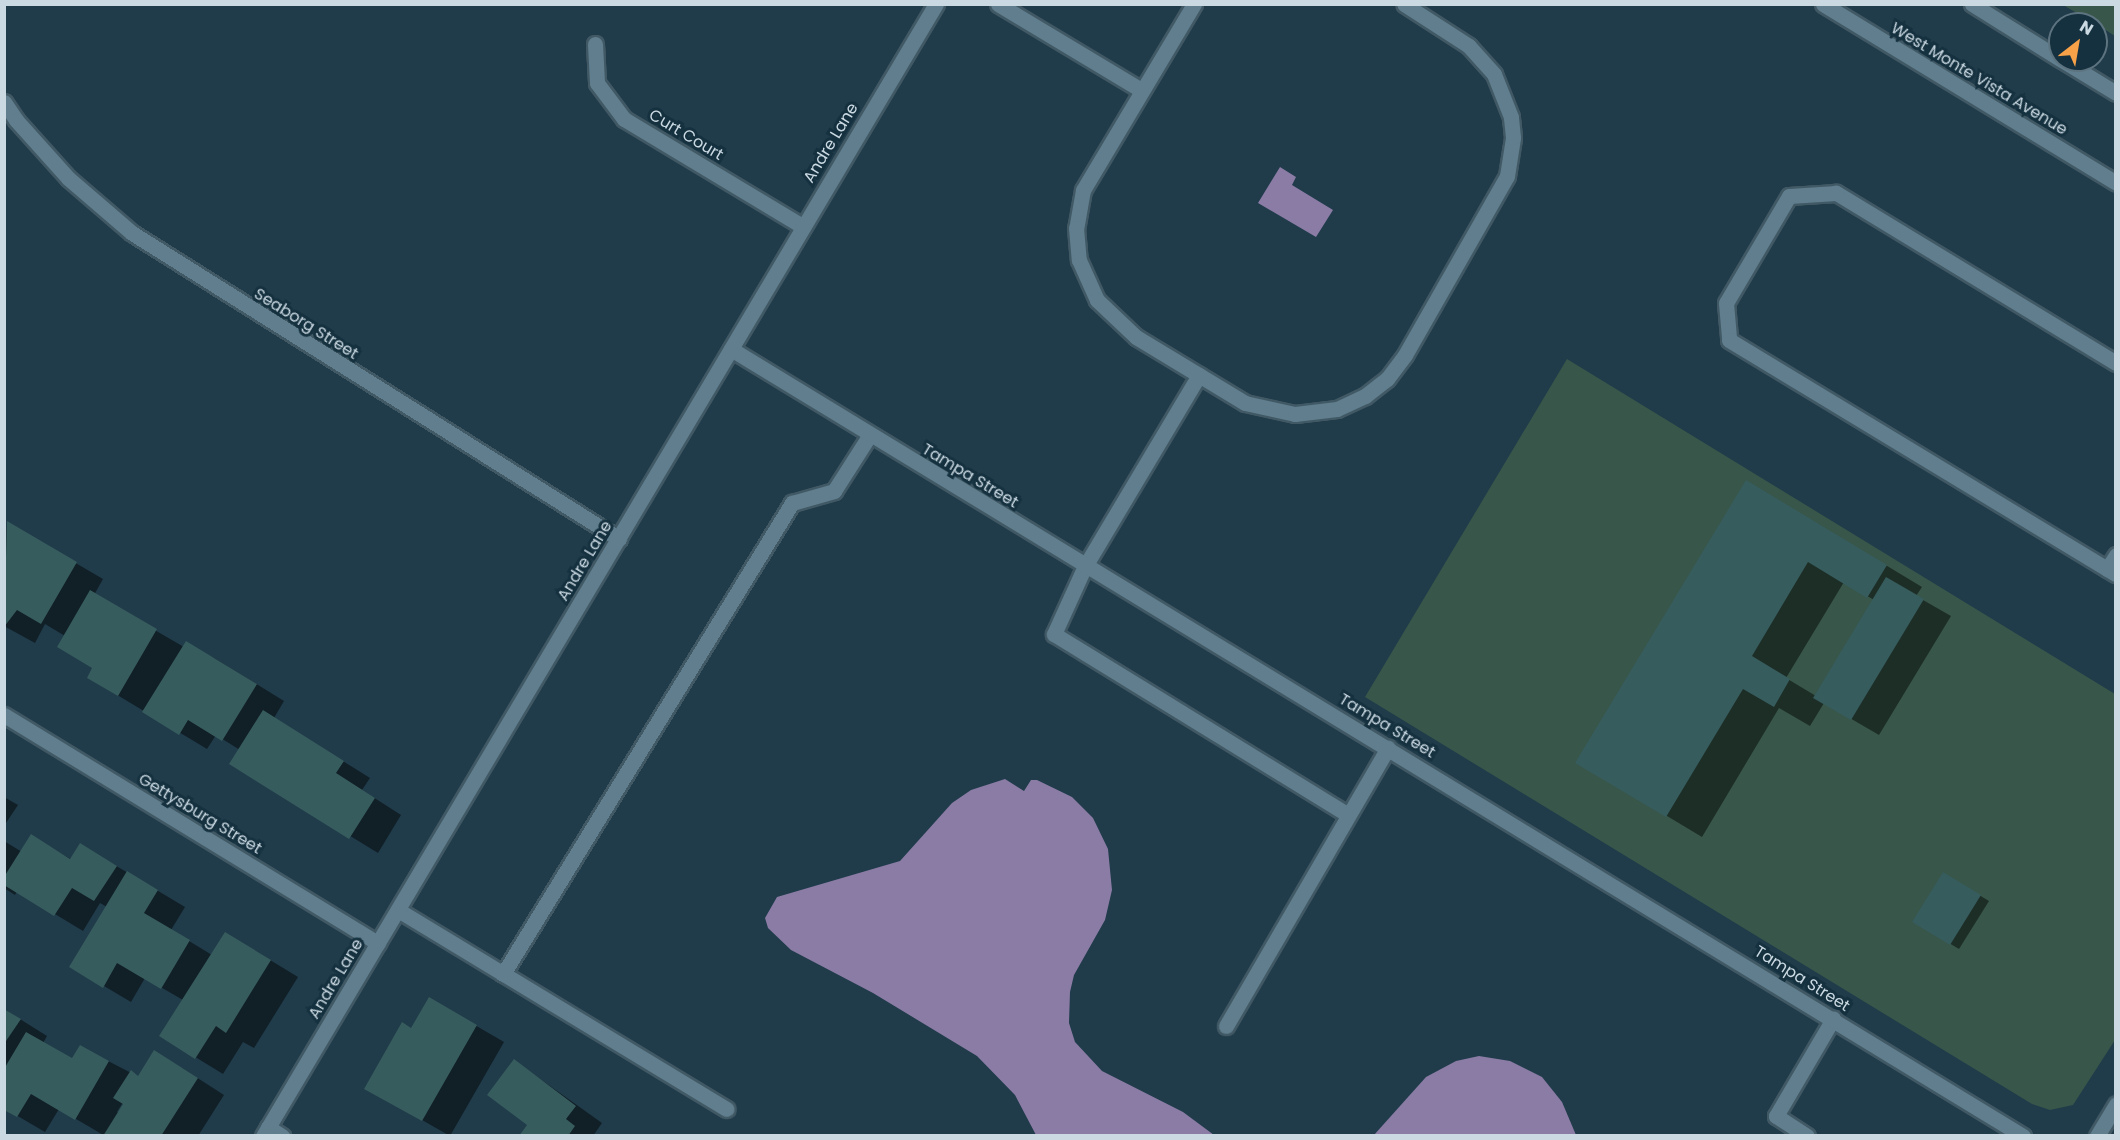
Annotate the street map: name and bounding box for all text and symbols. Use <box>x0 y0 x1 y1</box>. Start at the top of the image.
north arrow <box>2048 12 2108 72</box>
text: N <box>2075 15 2098 41</box>
street label: West Monte Vista Avenue <box>1887 19 2071 139</box>
street label: Andre Lane <box>800 100 862 186</box>
street label: Curt Court <box>645 105 727 165</box>
street label: Seaborg Street <box>250 284 362 364</box>
street label: Tampa Street <box>918 440 1022 512</box>
street label: Andre Lane <box>554 518 616 604</box>
street label: Tampa Street <box>1335 690 1439 762</box>
street label: Gettysburg Street <box>135 770 265 858</box>
street label: Andre Lane <box>305 936 367 1022</box>
street label: Tampa Street <box>1751 942 1853 1016</box>

